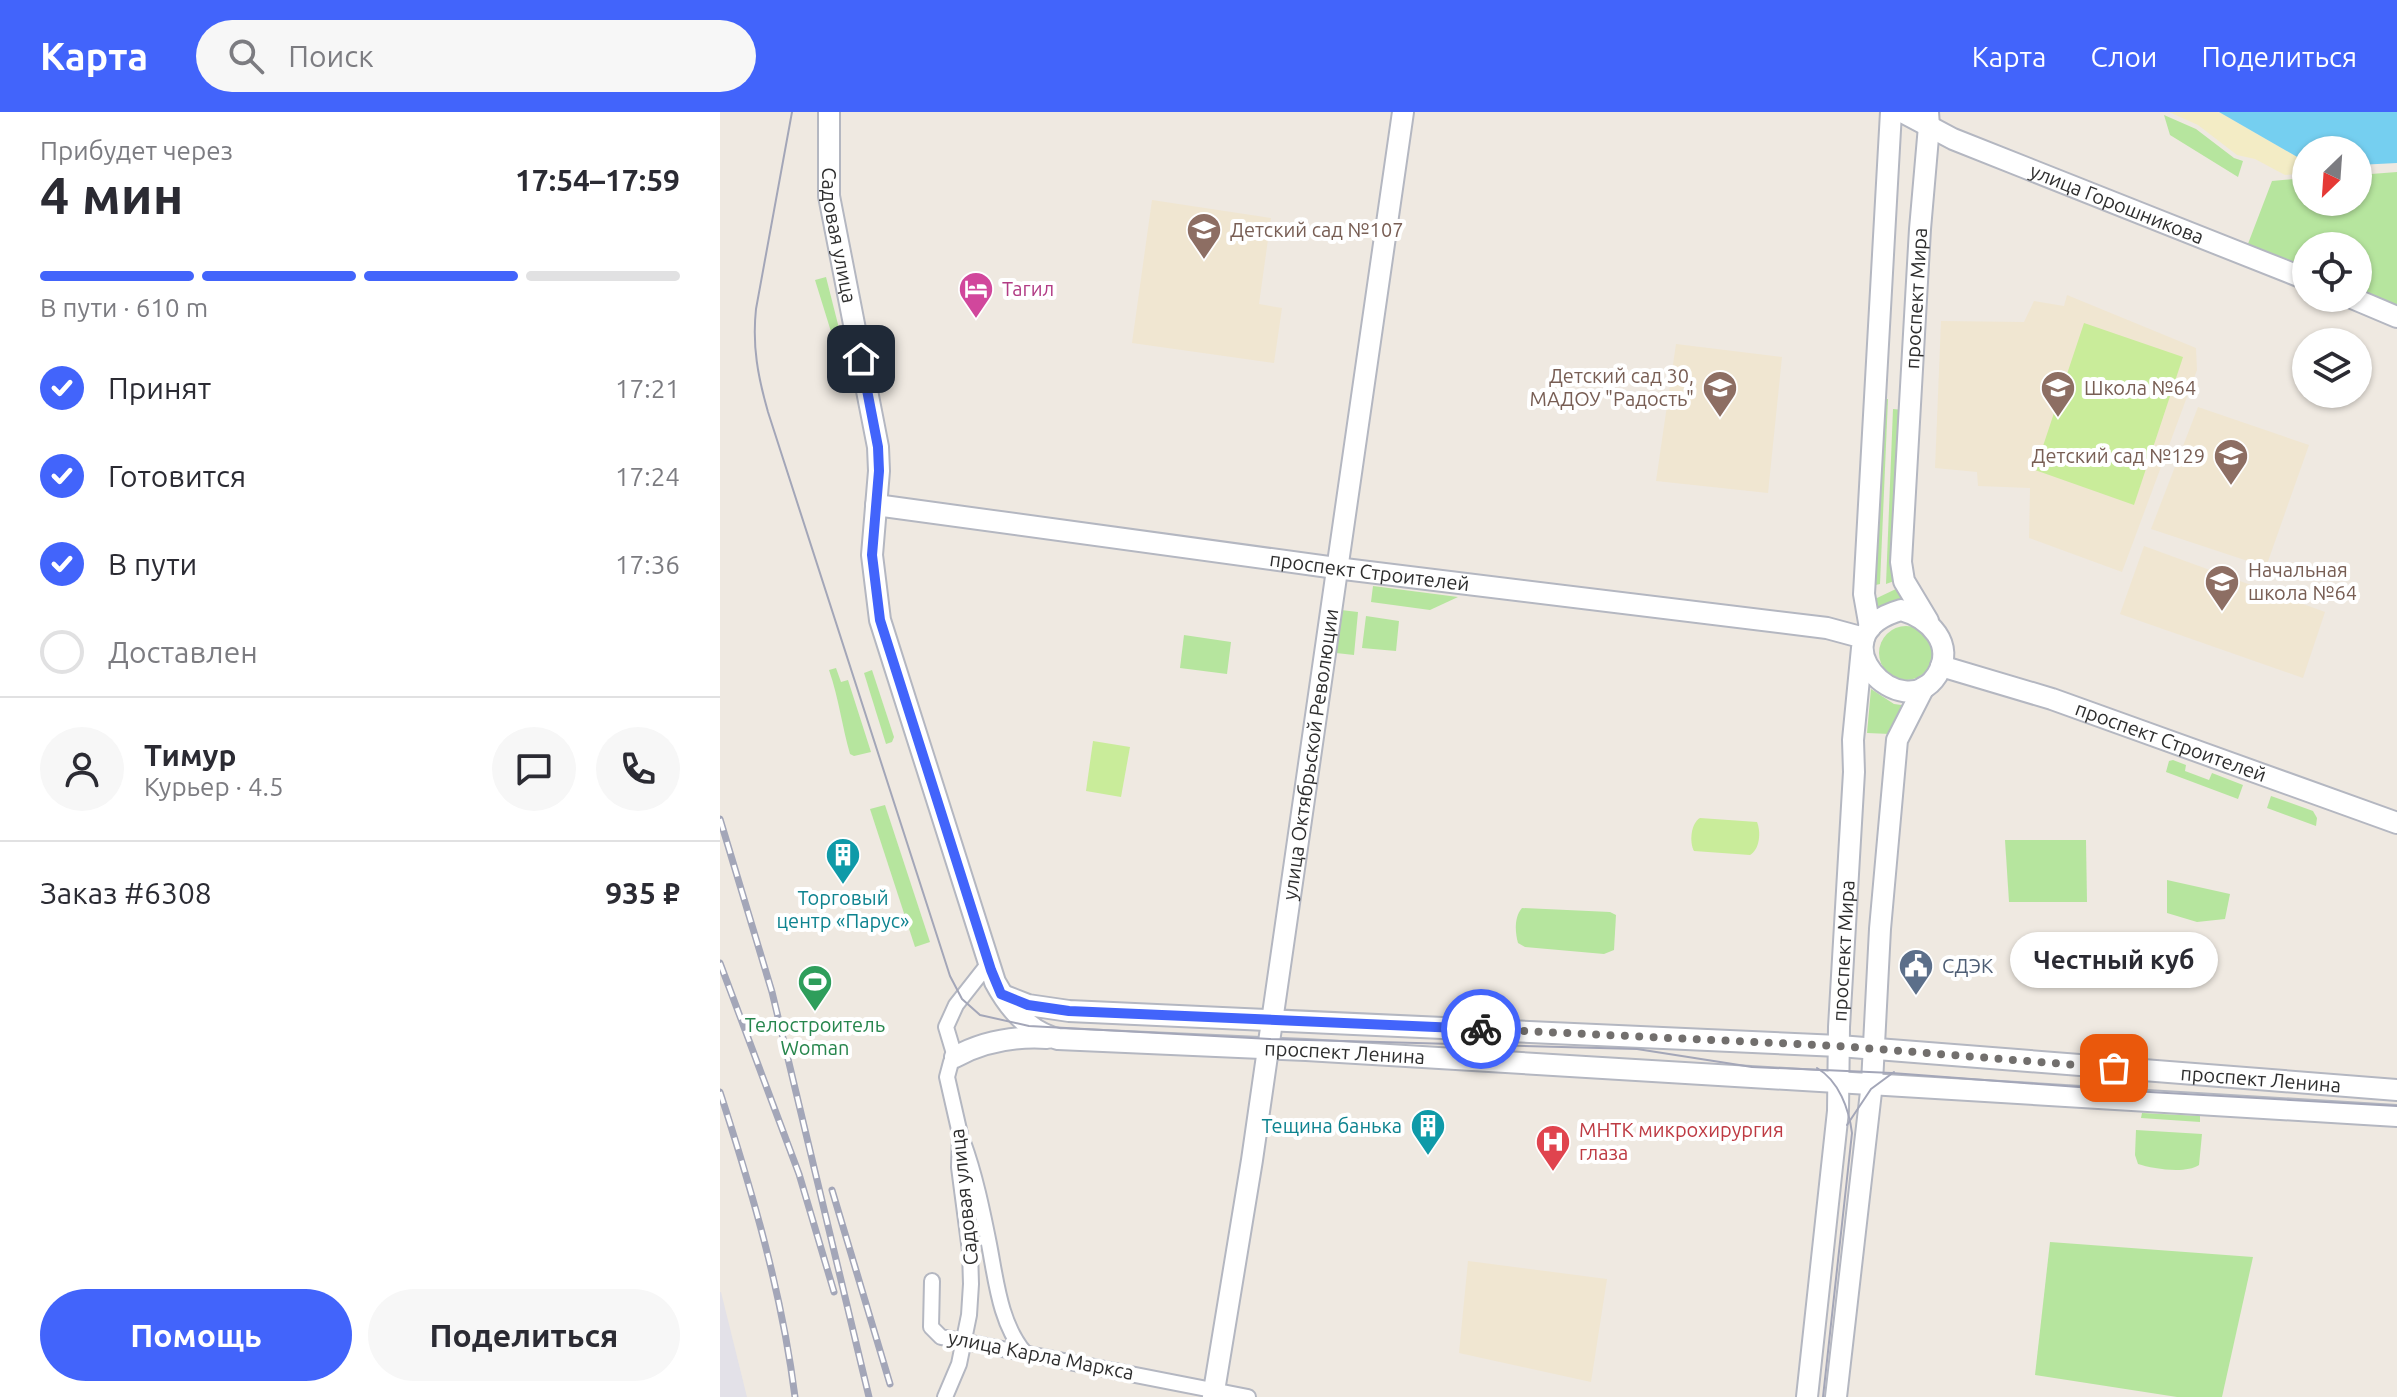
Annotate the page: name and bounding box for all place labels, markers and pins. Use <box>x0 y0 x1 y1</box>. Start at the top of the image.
school or university icon: Детский сад №107 <box>1185 211 1223 261</box>
place label: Детский сад №107 <box>1230 218 1403 241</box>
hotel icon: Тагил <box>957 270 995 320</box>
place label: Тагил <box>1002 277 1054 300</box>
pin <box>827 325 895 393</box>
place label: Детский сад 30, МАДОУ "Радость" <box>1530 364 1694 410</box>
school or university icon: Детский сад 30, МАДОУ "Радость" <box>1701 369 1739 419</box>
school or university icon: Школа №64 <box>2039 369 2077 419</box>
place label: Школа №64 <box>2084 376 2196 399</box>
school or university icon: Детский сад №129 <box>2212 437 2250 487</box>
place label: Детский сад №129 <box>2032 444 2205 467</box>
place label: Начальная школа №64 <box>2248 558 2357 604</box>
school or university icon: Начальная школа №64 <box>2203 563 2241 613</box>
building icon: Торговый центр «Парус» <box>824 836 862 886</box>
place label: Торговый центр «Парус» <box>777 886 909 932</box>
callout: Честный куб <box>2010 932 2218 988</box>
public building icon: СДЭК <box>1897 947 1935 997</box>
place label: СДЭК <box>1942 954 1993 977</box>
sports icon: Телостроитель Woman <box>796 963 834 1013</box>
place label: Телостроитель Woman <box>745 1013 885 1059</box>
pin <box>2080 1034 2148 1102</box>
building icon: Тещина банька <box>1409 1107 1447 1157</box>
place label: Тещина банька <box>1261 1114 1402 1137</box>
place label: МНТК микрохирургия глаза <box>1579 1118 1784 1164</box>
hospital icon: МНТК микрохирургия глаза <box>1534 1123 1572 1173</box>

